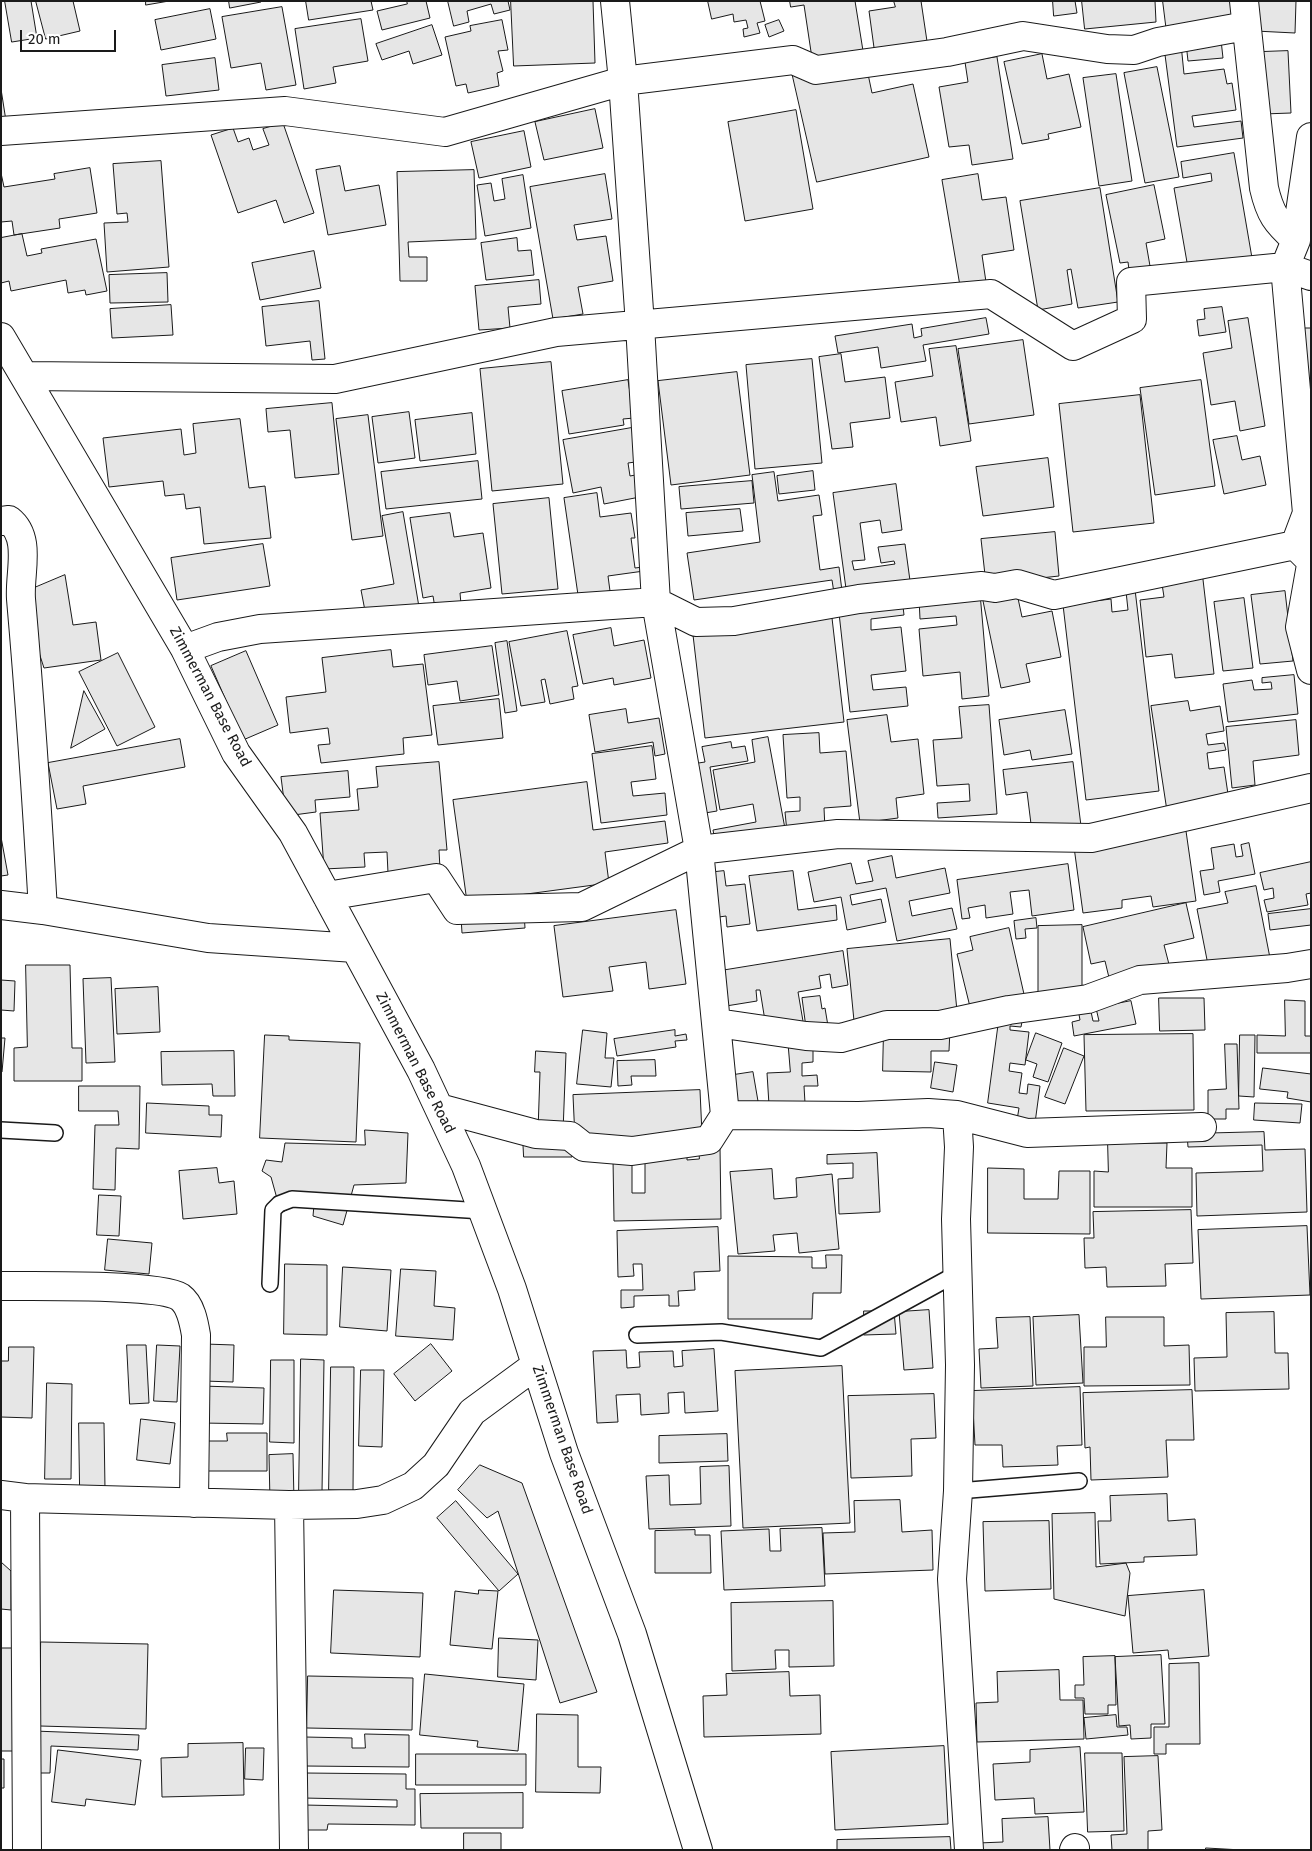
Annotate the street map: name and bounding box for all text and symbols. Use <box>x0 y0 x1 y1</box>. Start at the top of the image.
scale bar <box>22 20 119 52</box>
text: 20 m <box>28 30 61 48</box>
street label: Zimmerman Base Road <box>165 624 255 770</box>
street label: Zimmerman Base Road <box>371 989 459 1137</box>
street label: Zimmerman Base Road <box>528 1363 596 1517</box>

